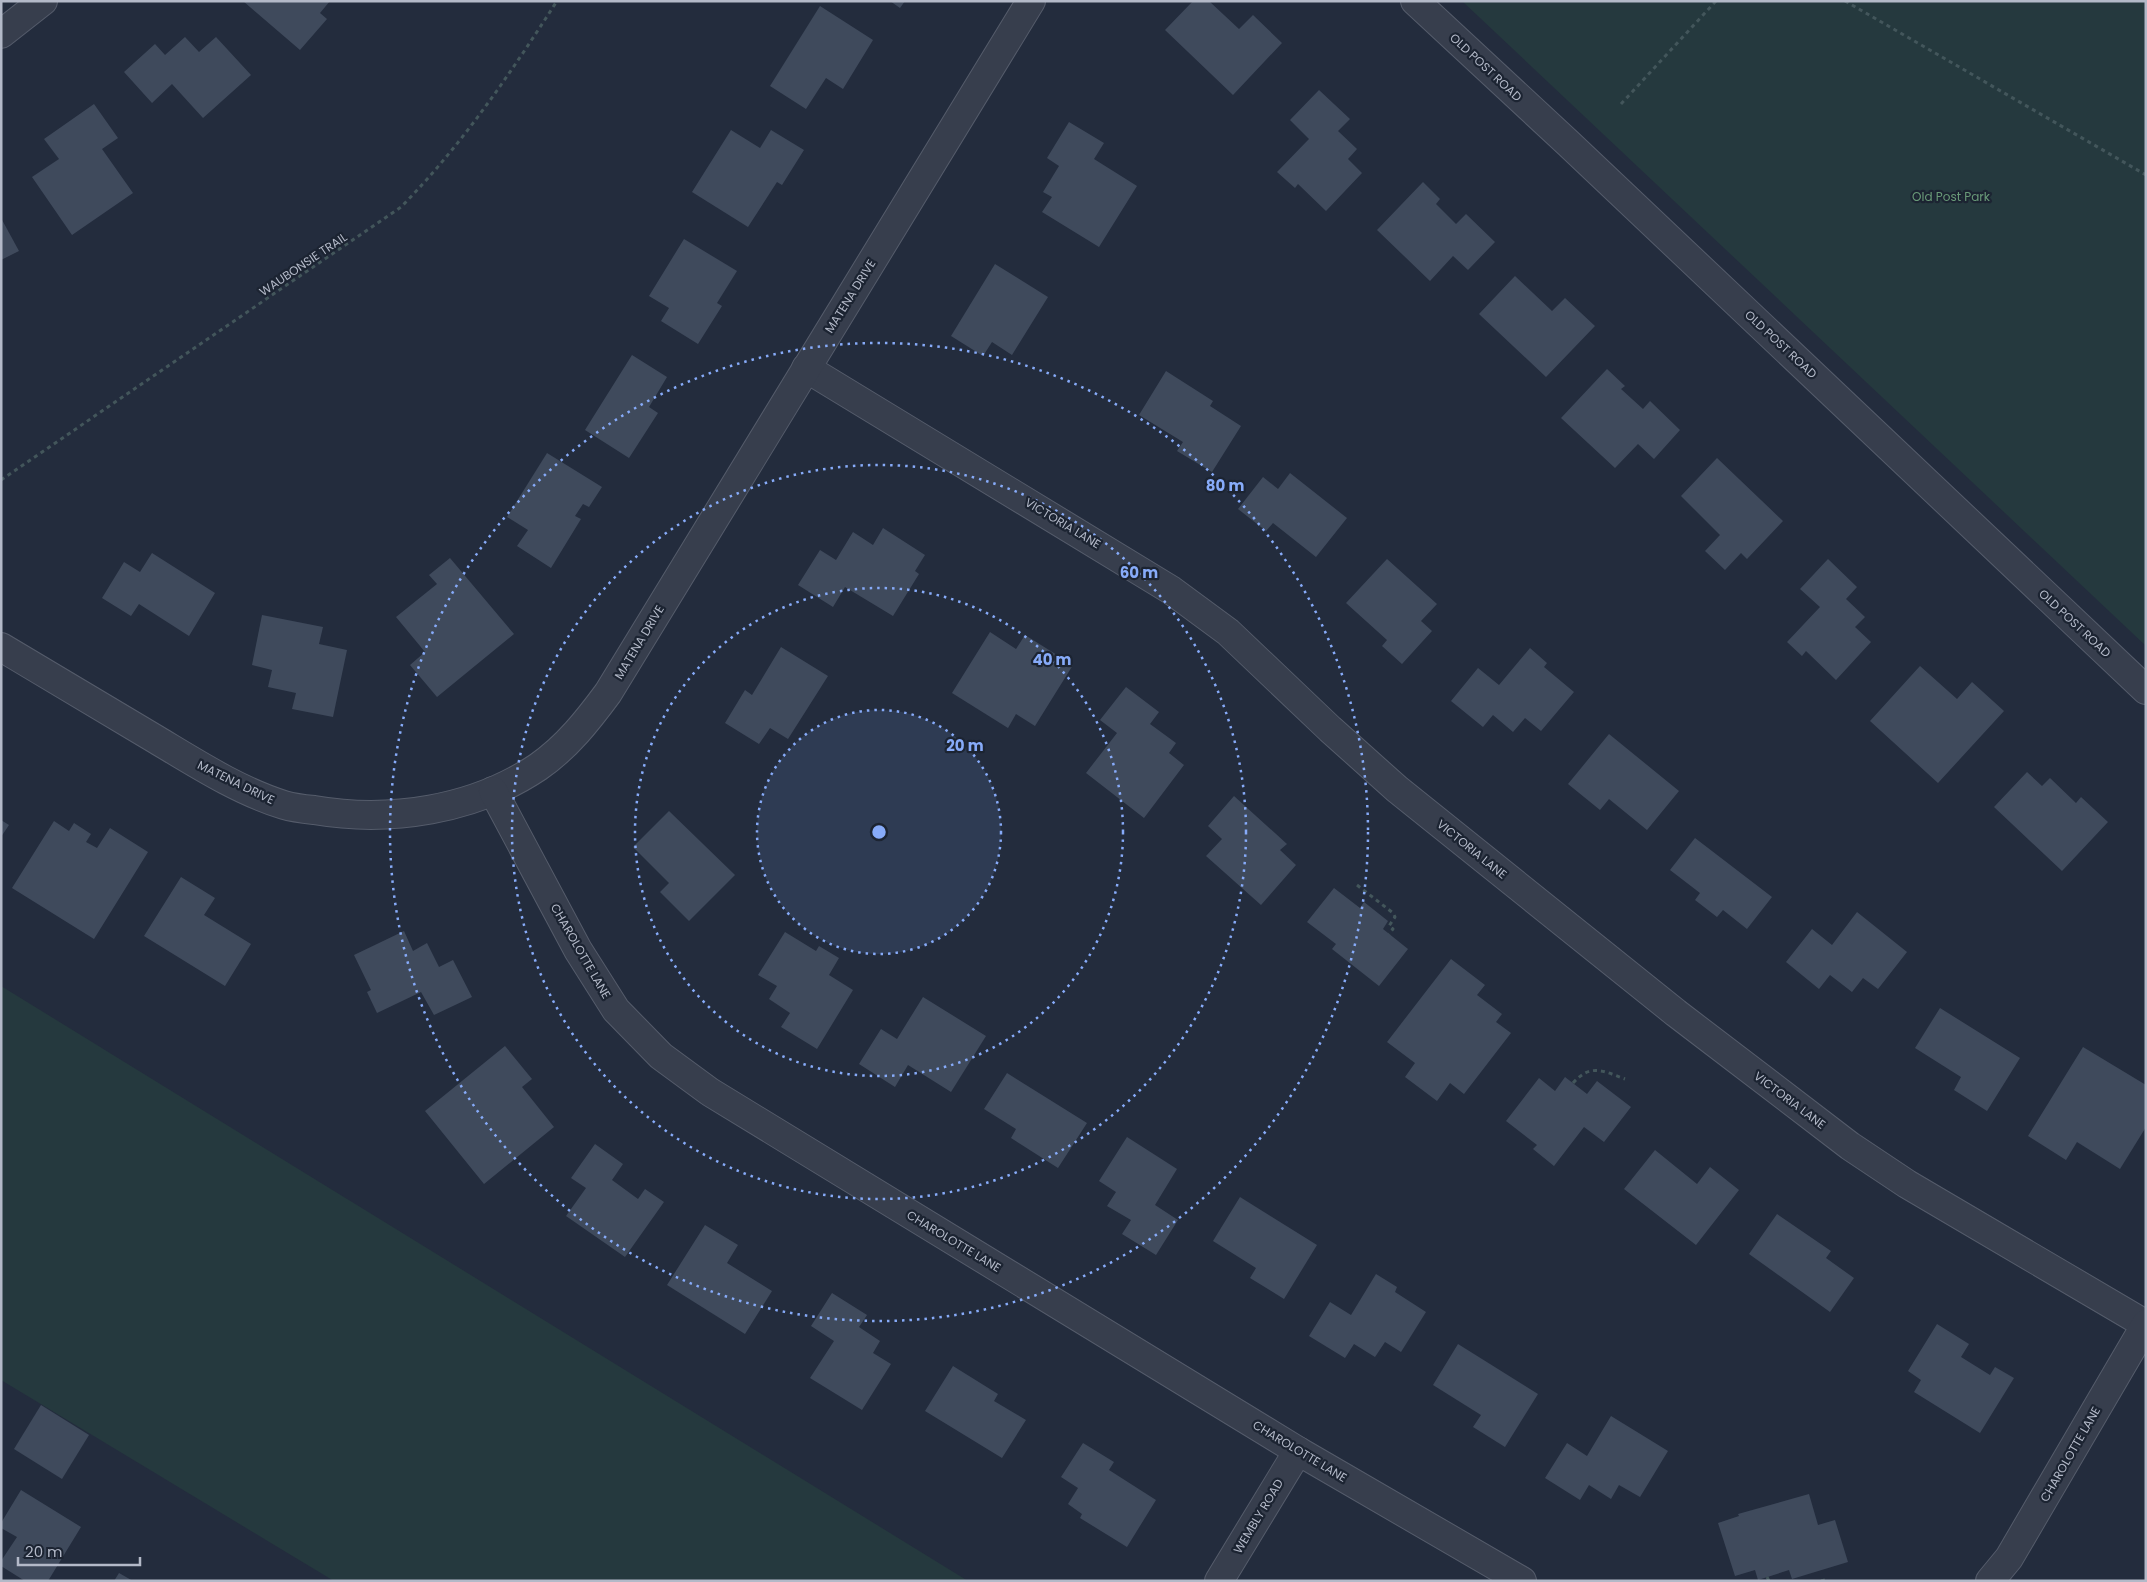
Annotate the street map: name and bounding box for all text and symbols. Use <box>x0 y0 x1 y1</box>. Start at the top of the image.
street label: OLD POST ROAD <box>1446 29 1526 105</box>
park label: Old Post Park <box>1912 188 1991 205</box>
street label: WAUBONSIE TRAIL <box>256 228 350 300</box>
street label: MATENA DRIVE <box>821 256 879 336</box>
street label: OLD POST ROAD <box>1741 306 1821 382</box>
text: 80 m <box>1206 475 1244 496</box>
street label: VICTORIA LANE <box>1022 494 1104 552</box>
text: 60 m <box>1120 562 1158 583</box>
street label: OLD POST ROAD <box>2035 585 2115 661</box>
street label: MATENA DRIVE <box>610 602 668 682</box>
text: 40 m <box>1032 649 1072 670</box>
text: 20 m <box>946 735 984 756</box>
street label: MATENA DRIVE <box>195 756 277 808</box>
street label: VICTORIA LANE <box>1433 815 1511 883</box>
centre of rings <box>870 823 888 841</box>
street label: CHAROLOTTE LANE <box>547 900 615 1002</box>
street label: VICTORIA LANE <box>1751 1067 1829 1133</box>
street label: CHAROLOTTE LANE <box>904 1206 1004 1276</box>
street label: CHAROLOTTE LANE <box>2036 1403 2104 1505</box>
street label: CHAROLOTTE LANE <box>1250 1416 1350 1486</box>
street label: WEMBLY ROAD <box>1229 1476 1287 1556</box>
scale bar <box>18 1534 140 1566</box>
text: 20 m <box>25 1541 63 1562</box>

